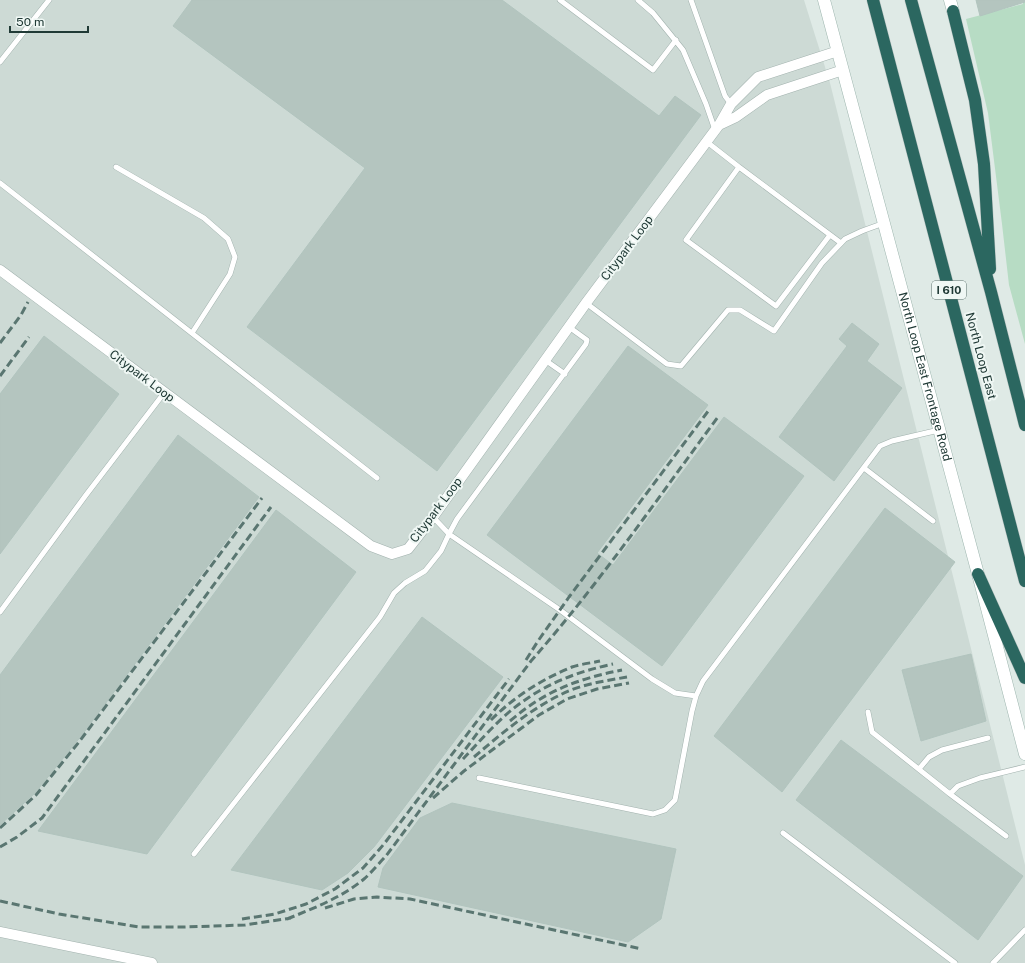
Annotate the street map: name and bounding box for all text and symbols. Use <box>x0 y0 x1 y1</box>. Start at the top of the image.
scale bar <box>10 8 88 34</box>
text: 50 m <box>16 15 44 29</box>
street label: Citypark Loop <box>598 213 656 283</box>
road number: I 610 <box>932 281 966 299</box>
street label: North Loop East Frontage Road <box>896 291 954 463</box>
street label: North Loop East <box>963 311 999 401</box>
street label: Citypark Loop <box>107 347 177 405</box>
street label: Citypark Loop <box>407 475 465 545</box>

